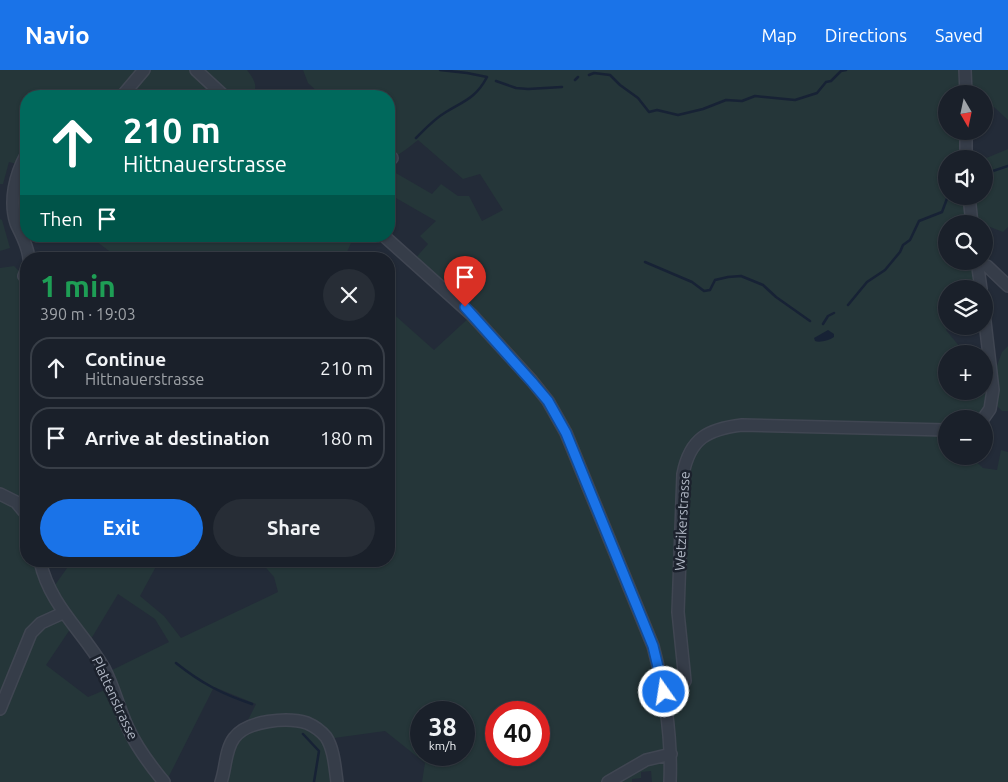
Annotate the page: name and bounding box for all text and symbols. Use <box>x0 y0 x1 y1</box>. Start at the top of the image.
text: Navio <box>25 22 90 49</box>
text: Map <box>761 25 797 45</box>
text: Directions <box>825 25 907 45</box>
text: Saved <box>935 25 983 45</box>
north arrow <box>938 85 992 140</box>
map controls <box>938 85 993 465</box>
icon: ahead <box>40 110 105 175</box>
text: 210 m <box>123 110 221 150</box>
button: sound <box>938 150 993 205</box>
text: Hittnauerstrasse <box>123 151 287 176</box>
icon: arrive <box>93 205 121 233</box>
text: Then <box>40 208 83 230</box>
button: search <box>938 215 993 270</box>
pin <box>444 256 486 307</box>
icon: arrive <box>451 263 479 291</box>
text: 1 min <box>40 269 116 303</box>
button: close <box>323 269 375 321</box>
button: layers <box>938 280 993 335</box>
text: 390 m · 19:03 <box>40 305 136 323</box>
button: + <box>938 345 993 400</box>
text: Continue <box>85 348 166 370</box>
icon: ahead <box>42 354 70 382</box>
text: 210 m <box>320 357 373 379</box>
text: Hittnauerstrasse <box>85 370 204 388</box>
button: − <box>938 410 993 465</box>
icon: arrive <box>42 424 70 452</box>
text: Arrive at destination <box>85 427 270 449</box>
text: 180 m <box>320 427 373 449</box>
street label: Wetzikerstrasse <box>671 471 693 571</box>
button: Exit <box>40 499 203 557</box>
button: Share <box>213 499 375 557</box>
street label: Plattenstrasse <box>89 654 141 742</box>
position arrow <box>637 665 689 717</box>
speed limit sign: 40 <box>485 701 550 766</box>
text: 38 <box>428 713 457 741</box>
text: km/h <box>429 739 456 752</box>

